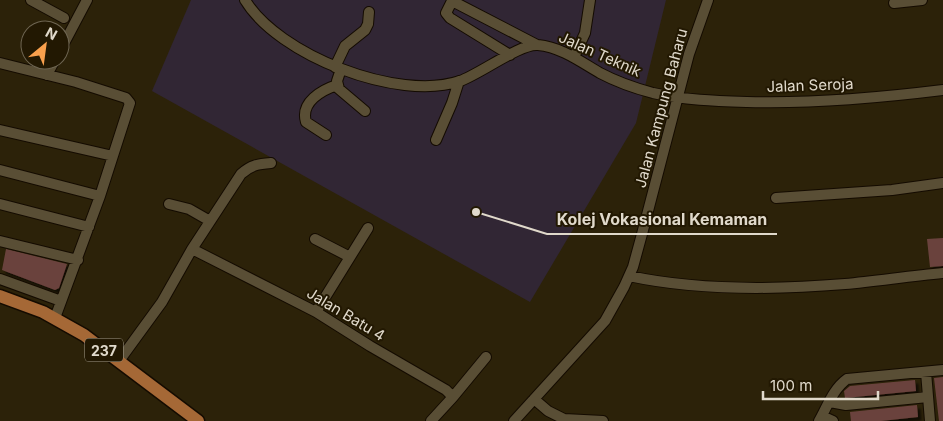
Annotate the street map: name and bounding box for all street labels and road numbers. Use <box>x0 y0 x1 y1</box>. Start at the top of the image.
street label: Jalan Kampung Baharu <box>631 26 691 190</box>
street label: Jalan Teknik <box>556 27 645 81</box>
street label: Jalan Seroja <box>766 74 854 96</box>
street label: Jalan Batu 4 <box>303 283 389 345</box>
road number: 237 <box>85 338 123 362</box>

